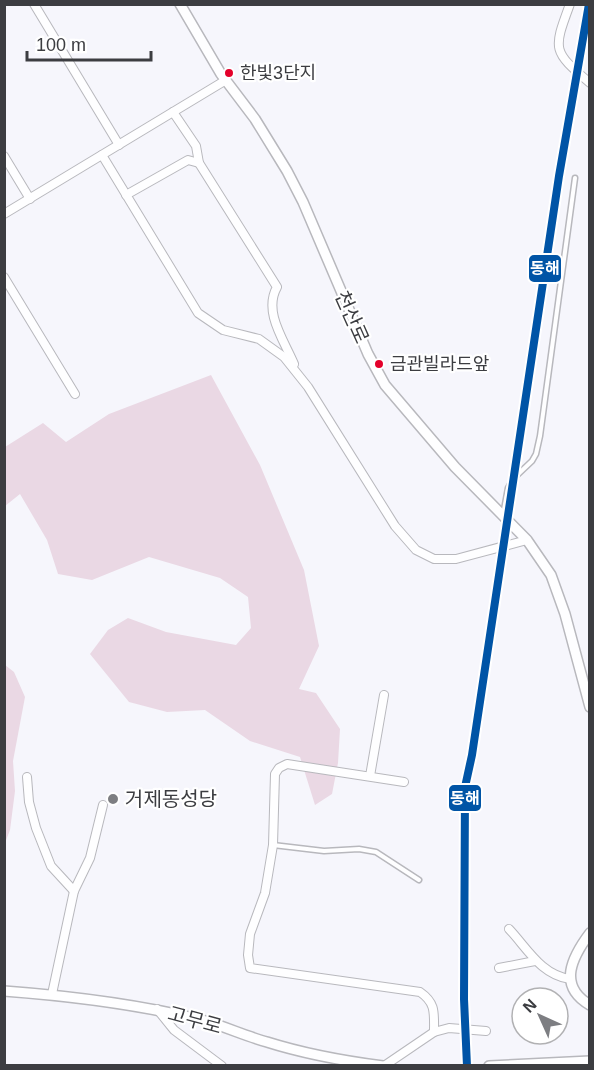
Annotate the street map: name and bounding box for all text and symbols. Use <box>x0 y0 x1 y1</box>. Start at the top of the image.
scale bar <box>27 24 152 62</box>
text: 100 m <box>36 35 86 55</box>
place label: 한빛3단지 <box>240 63 316 83</box>
marker: 한빛3단지 <box>223 67 235 79</box>
line badge: 동해 <box>528 254 562 283</box>
text: 동해 <box>530 260 560 277</box>
street label: 천산로 <box>331 287 373 347</box>
place label: 금관빌라드앞 <box>390 354 489 374</box>
marker: 금관빌라드앞 <box>373 358 385 370</box>
line badge: 동해 <box>448 784 482 812</box>
place label: 거제동성당 <box>125 788 217 810</box>
text: 동해 <box>450 790 480 807</box>
marker: 거제동성당 <box>106 792 120 806</box>
north arrow <box>510 986 570 1046</box>
text: N <box>520 996 540 1016</box>
street label: 고무로 <box>165 1002 225 1038</box>

